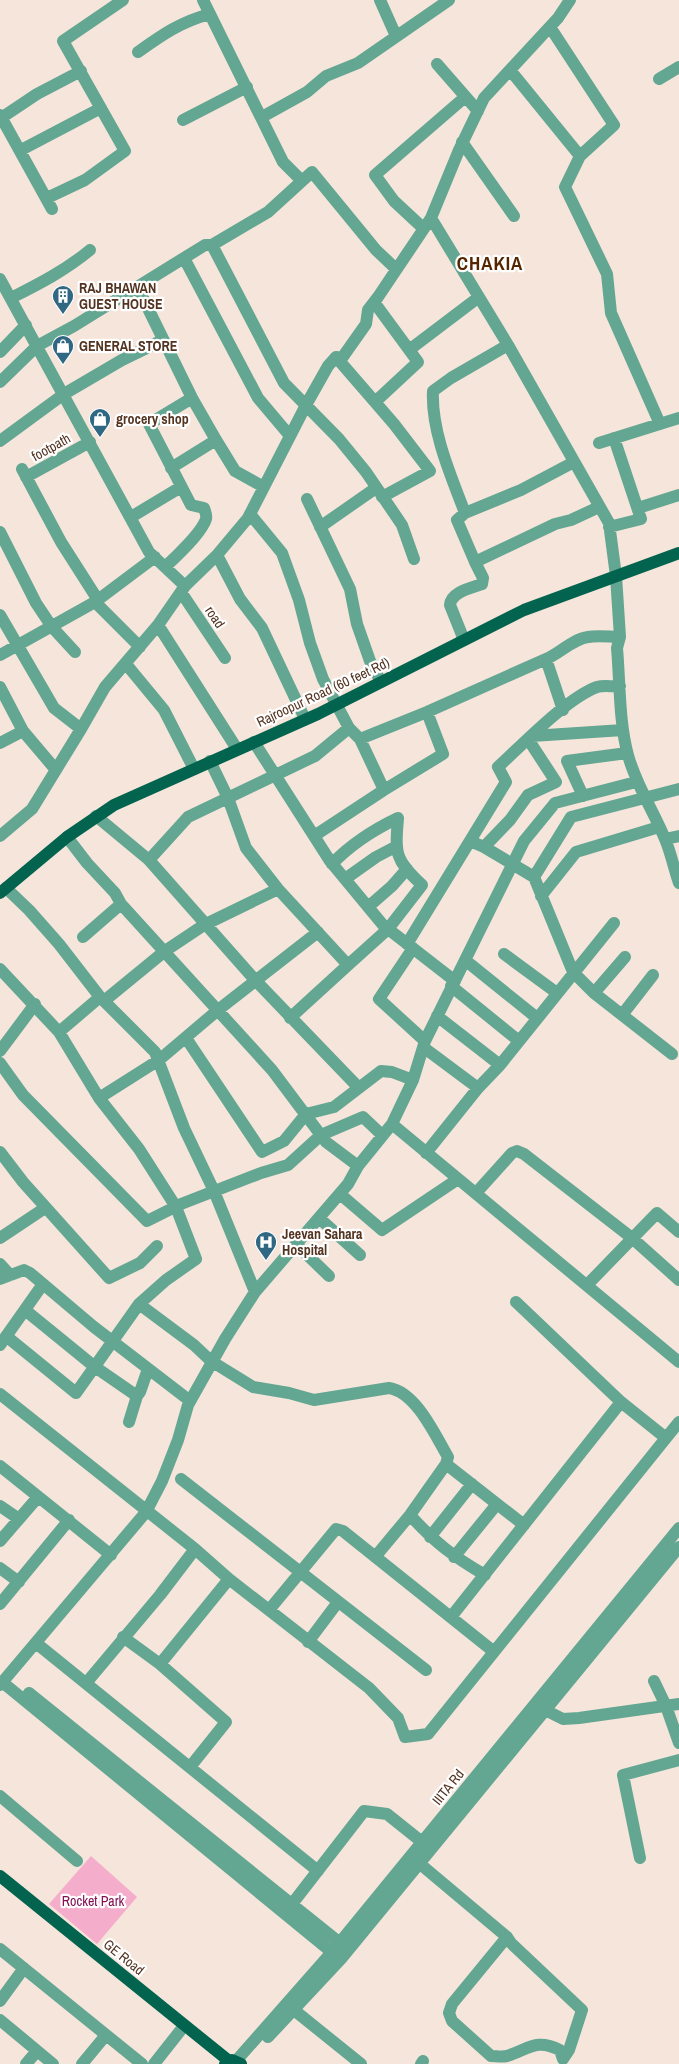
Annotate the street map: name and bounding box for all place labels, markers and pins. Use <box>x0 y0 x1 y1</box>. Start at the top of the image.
place label: RAJ BHAWAN GUEST HOUSE <box>79 279 163 313</box>
building icon: RAJ BHAWAN GUEST HOUSE <box>51 284 75 315</box>
shop icon: GENERAL STORE <box>51 334 75 365</box>
place label: GENERAL STORE <box>79 337 178 355</box>
shop icon: grocery shop <box>88 407 112 438</box>
place label: grocery shop <box>116 410 189 428</box>
place label: Jeevan Sahara Hospital <box>282 1225 363 1259</box>
hospital icon: Jeevan Sahara Hospital <box>254 1230 278 1261</box>

